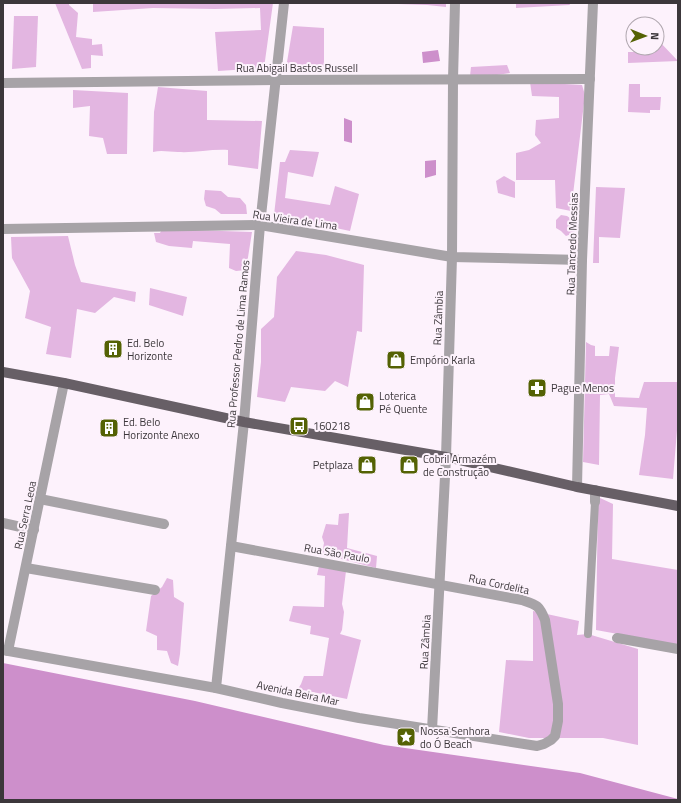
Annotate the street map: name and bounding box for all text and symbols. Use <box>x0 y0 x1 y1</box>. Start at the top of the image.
north arrow <box>625 16 665 56</box>
text: N <box>647 32 663 40</box>
street label: Rua Abigail Bastos Russell <box>236 60 358 76</box>
street label: Rua Tancredo Messias <box>562 192 582 296</box>
street label: Rua Vieira de Lima <box>252 206 339 234</box>
street label: Rua Professor Pedro de Lima Ramos <box>223 259 253 429</box>
street label: Rua Zâmbia <box>429 290 447 346</box>
place label: Ed. Belo Horizonte <box>127 335 173 364</box>
building icon: Ed. Belo Horizonte <box>102 338 124 360</box>
shop icon: Empório Karla <box>385 349 407 371</box>
place label: Empório Karla <box>410 352 475 368</box>
pharmacy icon: Pague Menos <box>526 377 548 399</box>
place label: Pague Menos <box>551 380 614 396</box>
place label: Loterica Pé Quente <box>379 388 428 417</box>
shop icon: Loterica Pé Quente <box>354 391 376 413</box>
place label: Ed. Belo Horizonte Anexo <box>123 414 200 443</box>
bus stop icon: 160218 <box>288 415 310 437</box>
building icon: Ed. Belo Horizonte Anexo <box>98 417 120 439</box>
place label: 160218 <box>313 418 350 434</box>
place label: Cobril Armazém de Construção <box>423 451 496 480</box>
shop icon: Petplaza <box>356 454 378 476</box>
shop icon: Cobril Armazém de Construção <box>398 454 420 476</box>
place label: Petplaza <box>313 457 353 473</box>
street label: Rua Serra Leoa <box>10 479 40 551</box>
street label: Rua São Paulo <box>303 539 371 567</box>
street label: Rua Cordelita <box>467 570 531 598</box>
street label: Rua Zâmbia <box>416 614 434 670</box>
street label: Avenida Beira Mar <box>255 676 341 710</box>
place label: Nossa Senhora do Ó Beach <box>420 723 490 752</box>
place icon: Nossa Senhora do Ó Beach <box>395 726 417 748</box>

